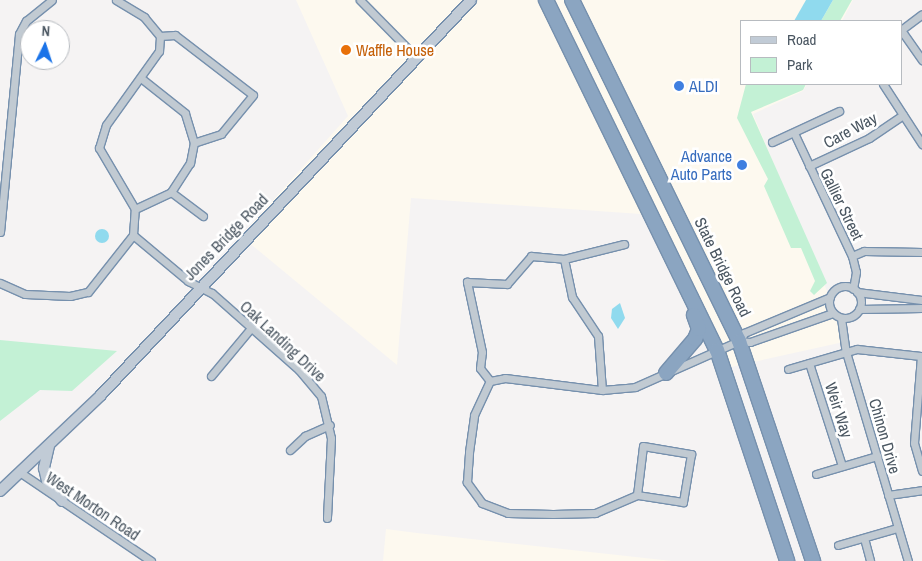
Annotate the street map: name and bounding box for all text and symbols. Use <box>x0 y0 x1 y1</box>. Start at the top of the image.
north arrow <box>20 20 70 70</box>
legend <box>740 20 902 85</box>
text: N <box>41 22 51 40</box>
text: Road <box>787 29 816 50</box>
place label: Waffle House <box>356 40 434 60</box>
marker: Waffle House <box>340 44 352 56</box>
text: Park <box>787 54 812 75</box>
place label: ALDI <box>689 76 718 96</box>
marker: ALDI <box>673 80 685 92</box>
street label: Care Way <box>820 108 880 152</box>
place label: Advance Auto Parts <box>671 146 732 184</box>
marker: Advance Auto Parts <box>736 159 748 171</box>
street label: Gallier Street <box>816 165 868 243</box>
street label: Jones Bridge Road <box>180 190 272 284</box>
street label: State Bridge Road <box>691 214 755 320</box>
street label: Oak Landing Drive <box>236 296 330 386</box>
street label: Weir Way <box>821 380 857 440</box>
street label: Chinon Drive <box>865 396 905 476</box>
street label: West Morton Road <box>42 468 144 544</box>

